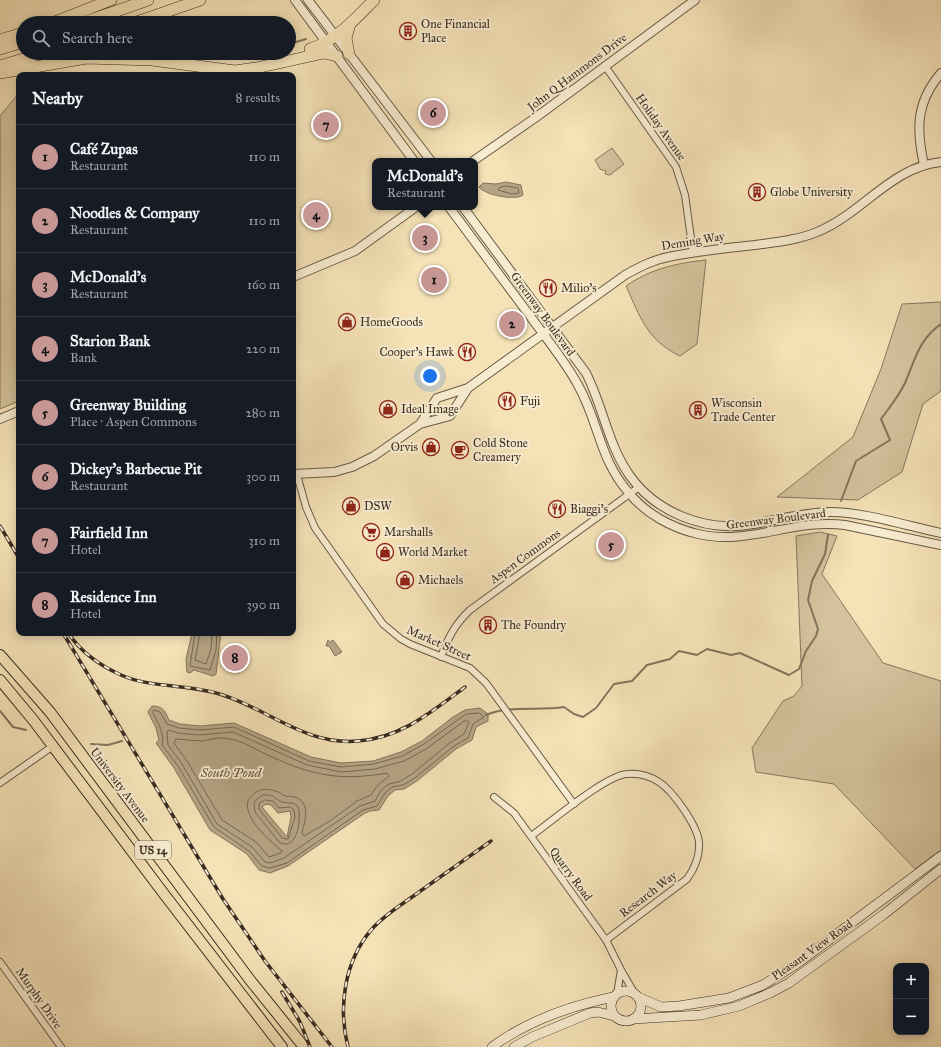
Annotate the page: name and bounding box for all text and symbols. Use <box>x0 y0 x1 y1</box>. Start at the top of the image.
search box <box>16 16 296 60</box>
place label: One Financial Place <box>421 17 491 45</box>
building icon: One Financial Place <box>398 21 418 41</box>
icon: search <box>30 27 52 49</box>
text: Search here <box>62 29 133 47</box>
street label: John Q Hammons Drive <box>523 30 630 116</box>
text: Nearby <box>32 88 83 109</box>
text: 8 results <box>236 90 280 106</box>
street label: Holiday Avenue <box>633 91 689 163</box>
pin: 6 <box>420 98 446 128</box>
pin: 7 <box>313 110 339 140</box>
text: Café Zupas <box>70 140 138 158</box>
text: 1 <box>42 149 48 165</box>
text: 110 m <box>248 149 280 165</box>
text: Restaurant <box>70 158 128 174</box>
popup <box>372 158 478 210</box>
text: McDonald's <box>387 167 463 185</box>
building icon: Globe University <box>747 182 767 202</box>
text: Restaurant <box>387 185 445 201</box>
place label: Globe University <box>770 185 853 199</box>
pin: 4 <box>303 200 329 230</box>
text: Noodles & Company <box>70 204 199 222</box>
text: 2 <box>42 213 48 229</box>
text: 110 m <box>248 213 280 229</box>
text: Restaurant <box>70 222 128 238</box>
pin: 3 <box>412 223 438 253</box>
street label: Deming Way <box>660 229 726 254</box>
pin: 1 <box>421 265 447 295</box>
text: McDonald's <box>70 268 146 286</box>
street label: Greenway Boulevard <box>508 269 578 359</box>
text: 3 <box>42 277 48 293</box>
text: 160 m <box>247 277 280 293</box>
restaurant icon: Milio's <box>538 278 558 298</box>
place label: Milio's <box>561 281 597 295</box>
text: Restaurant <box>70 286 128 302</box>
pin: 2 <box>499 309 525 339</box>
shop icon: HomeGoods <box>337 312 357 332</box>
place label: HomeGoods <box>360 315 423 329</box>
text: Starion Bank <box>70 332 150 350</box>
text: 4 <box>41 341 49 357</box>
text: 220 m <box>246 341 280 357</box>
restaurant icon: Cooper's Hawk <box>457 342 477 362</box>
place label: Cooper's Hawk <box>379 345 454 359</box>
text: Bank <box>70 350 97 366</box>
your location <box>420 366 440 386</box>
restaurant icon: Fuji <box>497 391 517 411</box>
place label: Fuji <box>520 394 541 408</box>
text: Greenway Building <box>70 396 186 414</box>
place label: Wisconsin Trade Center <box>711 396 776 424</box>
shop icon: Ideal Image <box>378 399 398 419</box>
building icon: Wisconsin Trade Center <box>688 400 708 420</box>
place label: Ideal Image <box>401 402 459 417</box>
text: 5 <box>42 405 48 421</box>
text: 280 m <box>245 405 280 421</box>
text: Place · Aspen Commons <box>70 414 197 430</box>
place label: Cold Stone Creamery <box>473 436 528 464</box>
shop icon: Orvis <box>421 437 441 457</box>
place label: Orvis <box>391 440 418 454</box>
cafe icon: Cold Stone Creamery <box>450 440 470 460</box>
text: Dickey's Barbecue Pit <box>70 460 202 478</box>
text: 6 <box>42 469 48 485</box>
text: 300 m <box>246 469 280 485</box>
text: Restaurant <box>70 478 128 494</box>
shop icon: DSW <box>341 496 361 516</box>
place label: DSW <box>364 499 392 513</box>
restaurant icon: Biaggi's <box>547 499 567 519</box>
place label: Biaggi's <box>570 502 608 517</box>
street label: Greenway Boulevard <box>725 506 827 532</box>
supermarket icon: Marshalls <box>361 522 381 542</box>
text: Fairfield Inn <box>70 524 148 542</box>
place label: Marshalls <box>384 525 433 539</box>
street label: Aspen Commons <box>486 526 563 587</box>
pin: 5 <box>598 530 624 560</box>
text: 7 <box>42 533 48 549</box>
text: 310 m <box>248 533 280 549</box>
text: Hotel <box>70 542 101 558</box>
shop icon: World Market <box>375 542 395 562</box>
place label: World Market <box>398 545 469 559</box>
shop icon: Michaels <box>395 570 415 590</box>
place label: Michaels <box>418 573 463 587</box>
text: Residence Inn <box>70 588 157 606</box>
text: 8 <box>42 597 48 613</box>
text: 390 m <box>247 597 280 613</box>
text: Hotel <box>70 606 101 622</box>
building icon: The Foundry <box>478 615 498 635</box>
place label: The Foundry <box>501 618 567 632</box>
street label: Market Street <box>405 623 474 664</box>
pin: 8 <box>222 643 248 673</box>
street label: University Avenue <box>87 745 153 825</box>
water label: South Pond <box>200 765 262 781</box>
road number: US 14 <box>135 841 171 859</box>
street label: Quarry Road <box>547 845 595 903</box>
street label: Research Way <box>617 868 680 920</box>
street label: Pleasant View Road <box>769 917 855 983</box>
map controls <box>893 963 929 1035</box>
button: + <box>893 963 929 999</box>
street label: Murphy Drive <box>13 965 65 1031</box>
button: − <box>893 999 929 1035</box>

